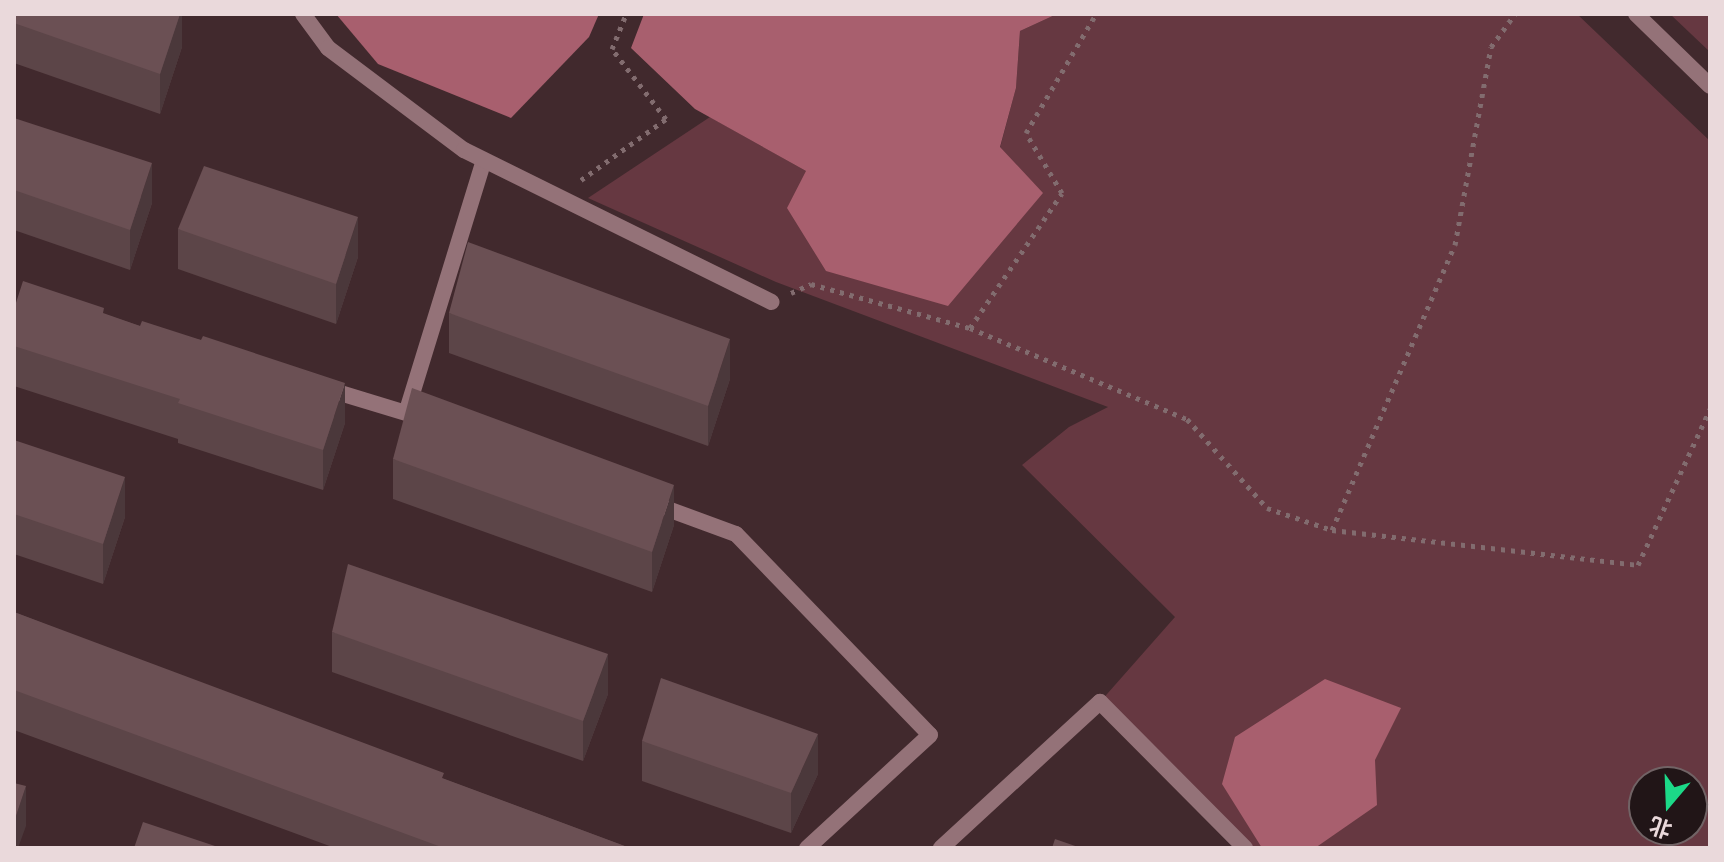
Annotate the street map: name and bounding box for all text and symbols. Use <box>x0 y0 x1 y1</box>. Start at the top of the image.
north arrow <box>1628 766 1708 846</box>
text: 北 <box>1646 812 1675 843</box>

